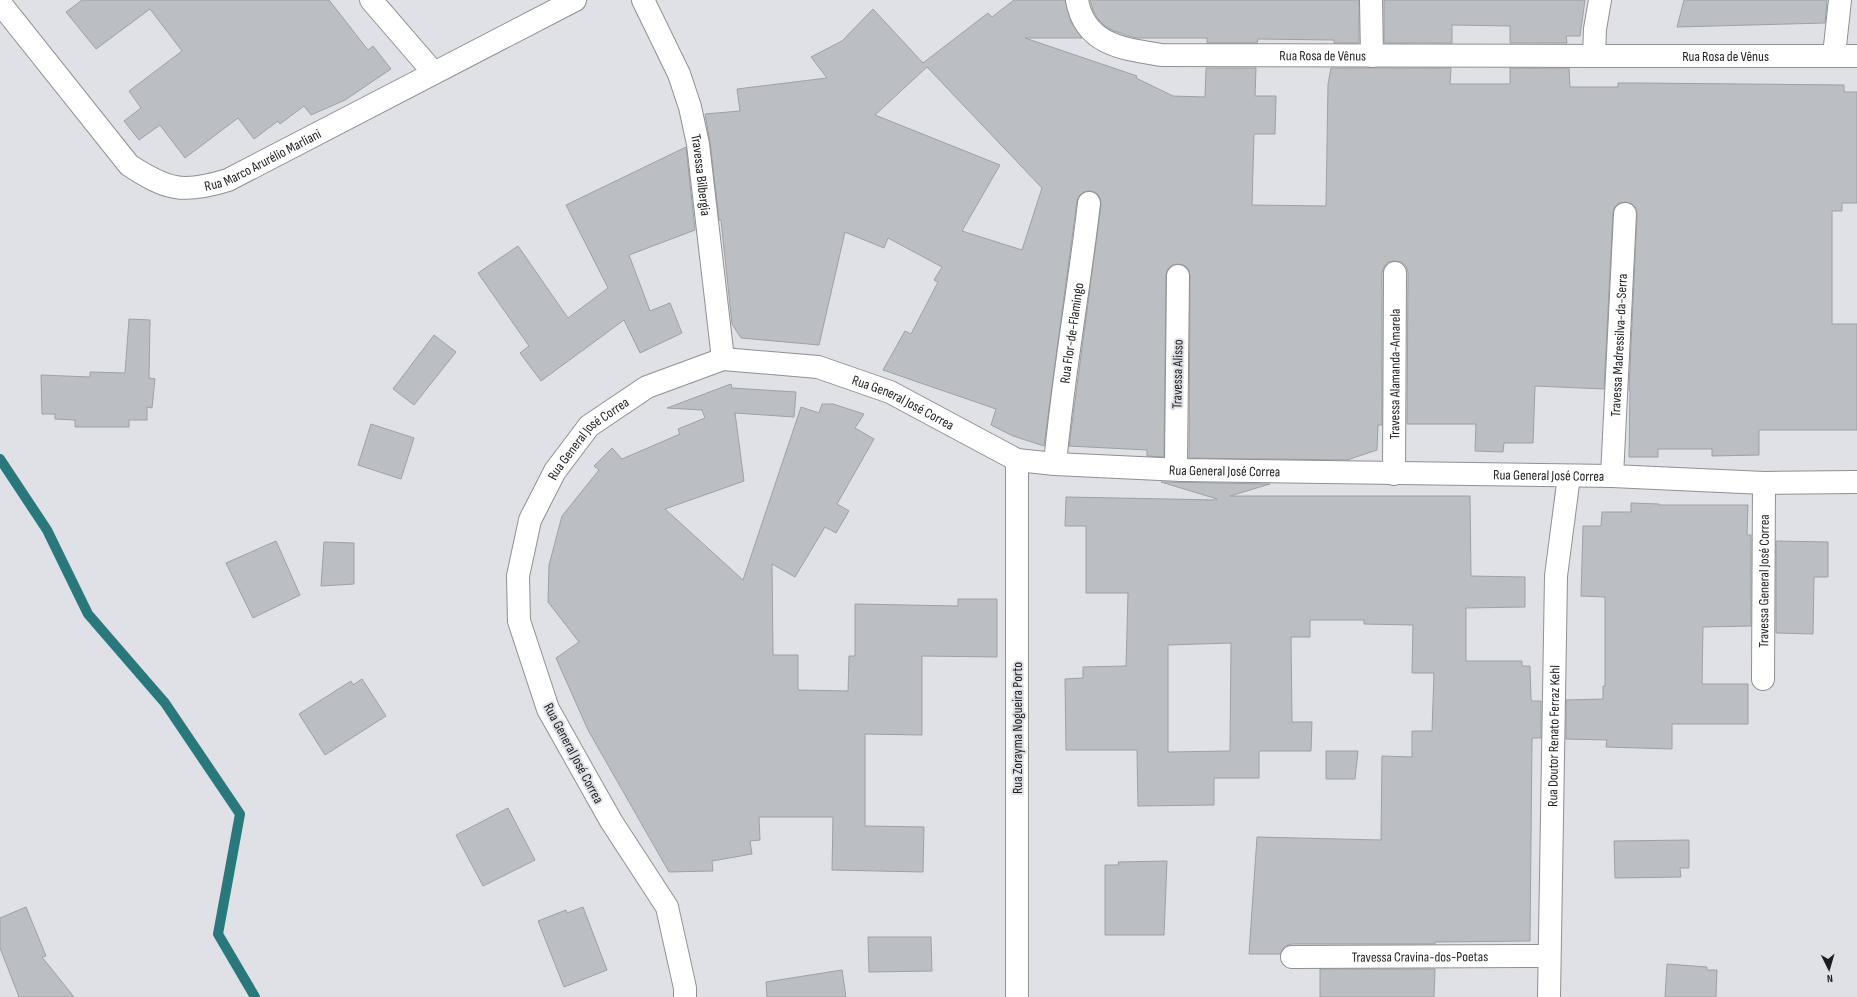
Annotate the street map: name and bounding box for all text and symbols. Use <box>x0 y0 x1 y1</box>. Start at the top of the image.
street label: Rua Rosa de Vênus <box>1279 47 1366 64</box>
street label: Rua Rosa de Vênus <box>1682 48 1769 65</box>
street label: Rua Marco Arurélio Marliani <box>203 125 324 195</box>
street label: Travessa Bilbergia <box>687 132 714 217</box>
street label: Travessa Madressilva-da-Serra <box>1607 273 1631 417</box>
street label: Rua Flor-de-Flamingo <box>1056 281 1087 385</box>
street label: Travessa Alamanda-Amarela <box>1386 308 1404 440</box>
street label: Travessa Alisso <box>1168 339 1187 409</box>
street label: Rua General José Correa <box>850 371 957 434</box>
street label: Rua General José Correa <box>544 394 632 483</box>
street label: Rua General José Correa <box>1169 461 1280 480</box>
street label: Rua General José Correa <box>1493 466 1604 485</box>
street label: Travessa General José Correa <box>1755 514 1773 648</box>
street label: Rua Zorayma Nogueira Porto <box>1009 662 1026 794</box>
street label: Rua Doutor Renato Ferraz Kehl <box>1544 665 1564 807</box>
street label: Rua General José Correa <box>540 700 607 806</box>
street label: Travessa Cravina-dos-Poetas <box>1352 948 1488 966</box>
north arrow <box>1809 949 1849 989</box>
text: N <box>1826 972 1833 985</box>

